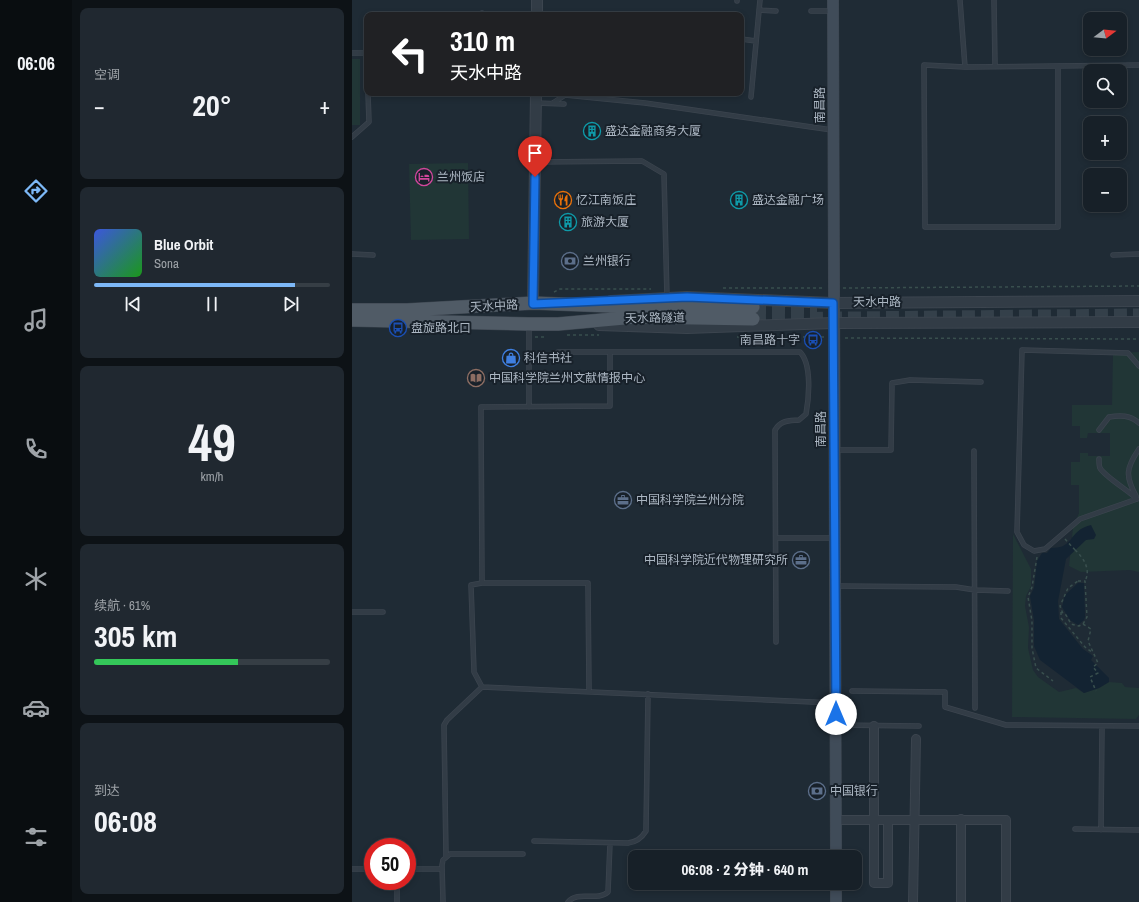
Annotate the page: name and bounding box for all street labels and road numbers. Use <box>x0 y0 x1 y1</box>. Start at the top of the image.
street label: 南昌路 <box>812 87 828 123</box>
street label: 天水中路 <box>853 294 901 310</box>
street label: 天水中路 <box>470 297 518 315</box>
street label: 天水路隧道 <box>625 309 685 327</box>
street label: 南昌路 <box>813 411 829 447</box>

